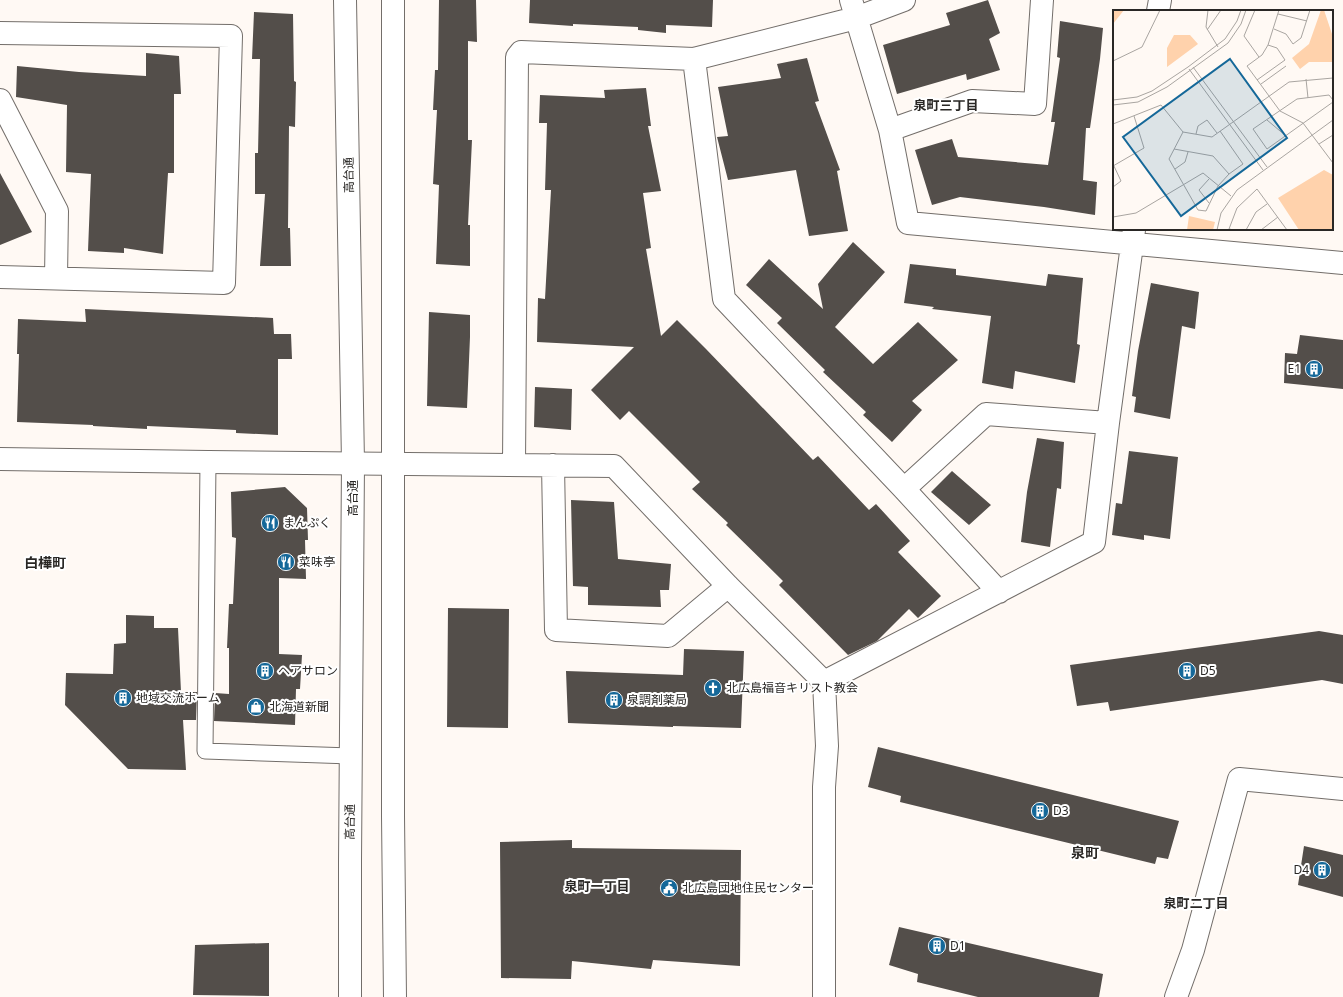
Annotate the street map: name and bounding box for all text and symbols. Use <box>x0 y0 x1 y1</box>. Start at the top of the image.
inset map <box>1113 10 1333 230</box>
district label: 泉町三丁目 <box>913 96 979 114</box>
street label: 高台通 <box>340 157 357 193</box>
building icon: E1 <box>1304 359 1324 379</box>
place label: E1 <box>1287 360 1301 377</box>
street label: 高台通 <box>344 480 361 516</box>
restaurant icon: まんぷく <box>260 513 280 533</box>
place label: まんぷく <box>283 514 331 531</box>
restaurant icon: 菜味亭 <box>276 552 296 572</box>
district label: 白樺町 <box>24 553 66 572</box>
place label: 菜味亭 <box>299 553 335 570</box>
building icon: ヘアサロン <box>255 661 275 681</box>
building icon: D5 <box>1177 661 1197 681</box>
place label: ヘアサロン <box>278 662 338 679</box>
place label: D5 <box>1200 662 1216 679</box>
church icon: 北広島福音キリスト教会 <box>703 678 723 698</box>
place label: 北広島福音キリスト教会 <box>726 679 858 696</box>
building icon: 地域交流ホーム <box>113 688 133 708</box>
place label: 地域交流ホーム <box>136 689 220 706</box>
building icon: 泉調剤薬局 <box>604 690 624 710</box>
place label: 泉調剤薬局 <box>627 691 687 708</box>
shop icon: 北海道新聞 <box>246 697 266 717</box>
place label: 北海道新聞 <box>269 698 329 715</box>
building icon: D3 <box>1030 801 1050 821</box>
place label: D3 <box>1053 802 1069 819</box>
street label: 高台通 <box>341 804 358 840</box>
district label: 泉町 <box>1071 843 1099 862</box>
building icon: D4 <box>1312 860 1332 880</box>
place label: D4 <box>1293 861 1309 878</box>
district label: 泉町一丁目 <box>564 877 630 895</box>
public building icon: 北広島団地住民センター <box>659 878 679 898</box>
place label: 北広島団地住民センター <box>682 879 814 896</box>
district label: 泉町二丁目 <box>1163 894 1229 912</box>
building icon: D1 <box>927 936 947 956</box>
place label: D1 <box>950 937 966 954</box>

